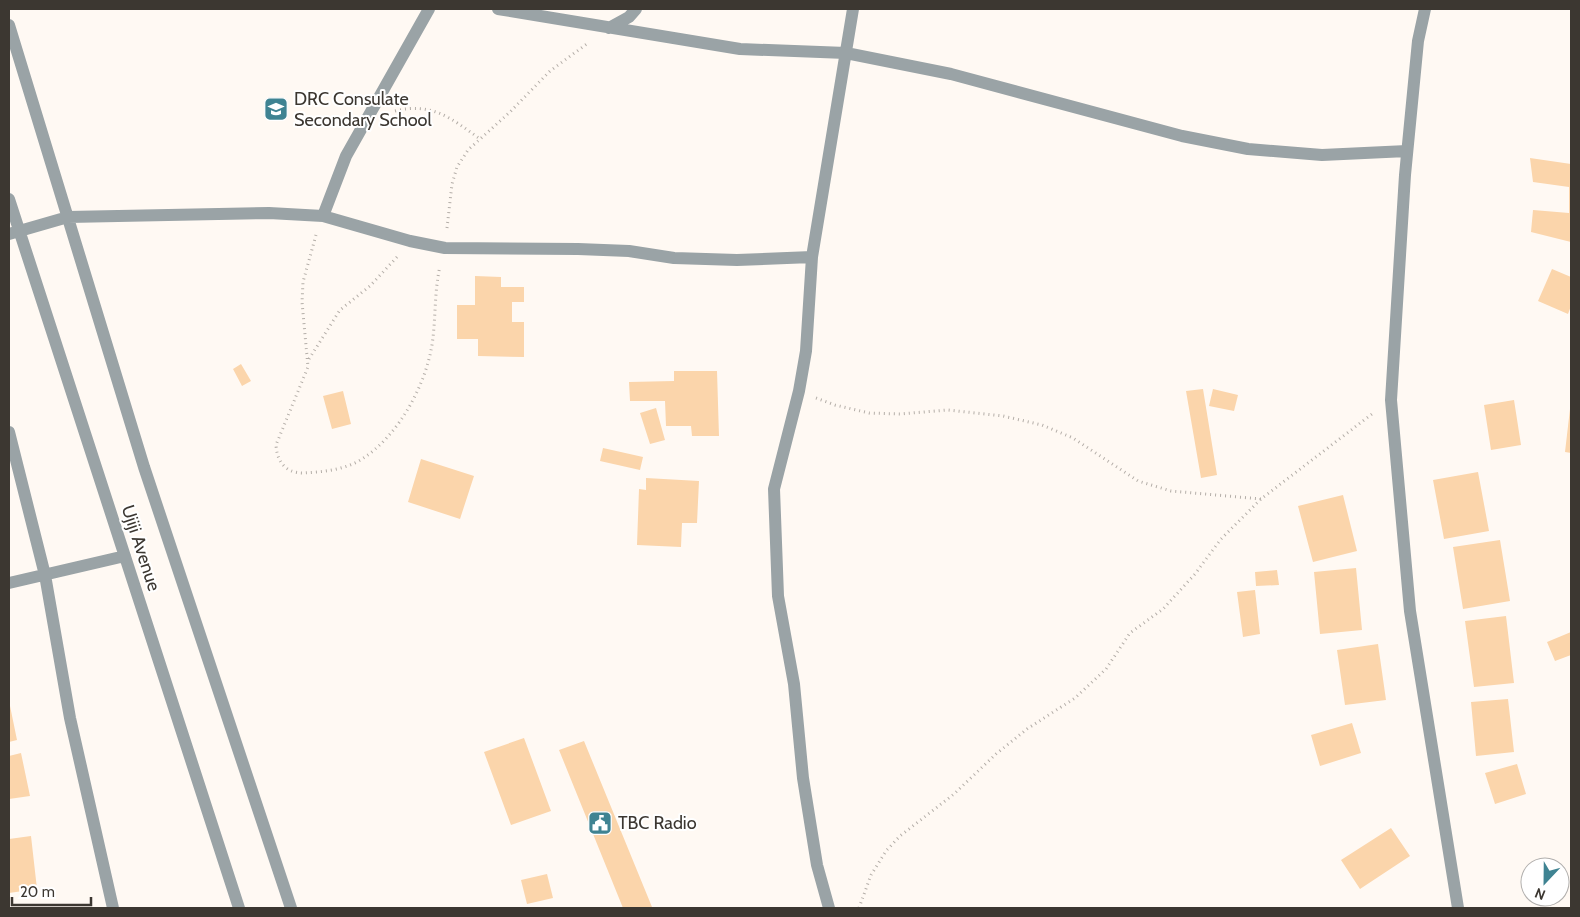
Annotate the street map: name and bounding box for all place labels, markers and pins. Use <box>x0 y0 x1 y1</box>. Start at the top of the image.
place label: DRC Consulate Secondary School <box>294 88 432 131</box>
school or university icon: DRC Consulate Secondary School <box>263 96 289 122</box>
public building icon: TBC Radio <box>587 810 613 836</box>
place label: TBC Radio <box>618 812 697 834</box>

